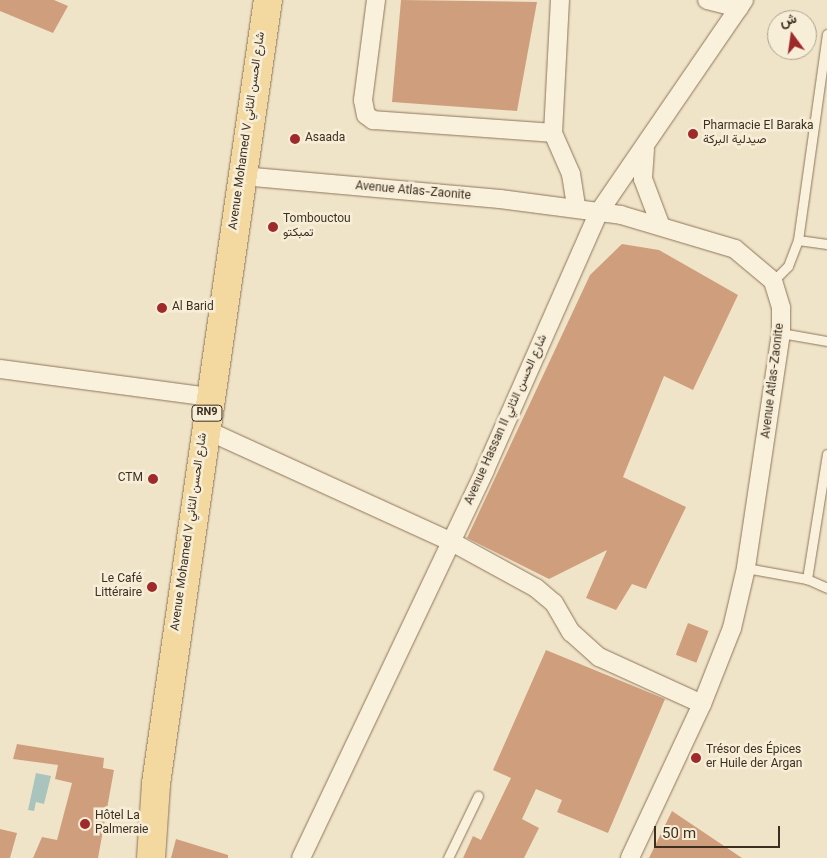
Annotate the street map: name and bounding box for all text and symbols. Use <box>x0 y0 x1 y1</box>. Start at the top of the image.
text: ش <box>778 9 799 34</box>
north arrow <box>767 10 817 60</box>
street label: Avenue Mohamed V شارع الحسن الثاني <box>227 31 269 231</box>
place label: Pharmacie El Baraka صيدلية البركة <box>703 120 814 148</box>
marker: Pharmacie El Baraka صيدلية البركة <box>687 128 699 140</box>
place label: Asaada <box>305 132 345 146</box>
marker: Asaada <box>289 133 301 145</box>
street label: Avenue Atlas-Zaonite <box>355 180 471 204</box>
place label: Tombouctou تمبكتو <box>283 213 351 241</box>
marker: Tombouctou تمبكتو <box>267 221 279 233</box>
place label: Al Barid <box>172 301 214 315</box>
marker: Al Barid <box>156 302 168 314</box>
street label: Avenue Atlas-Zaonite <box>760 323 788 439</box>
street label: Avenue Hassan II شارع الحسن الثاني <box>463 333 551 507</box>
road number: RN9 <box>191 404 223 422</box>
street label: Avenue Mohamed V شارع الحسن الثاني <box>169 432 211 632</box>
place label: CTM <box>118 472 143 486</box>
marker: CTM <box>147 473 159 485</box>
place label: Le Café Littéraire <box>95 573 142 601</box>
marker: Le Café Littéraire <box>146 581 158 593</box>
place label: Trésor des Épices er Huile der Argan <box>706 744 802 772</box>
marker: Trésor des Épices er Huile der Argan <box>690 752 702 764</box>
place label: Hôtel La Palmeraie <box>95 810 148 838</box>
scale bar <box>657 816 783 848</box>
marker: Hôtel La Palmeraie <box>79 818 91 830</box>
text: 50 m <box>662 823 696 846</box>

